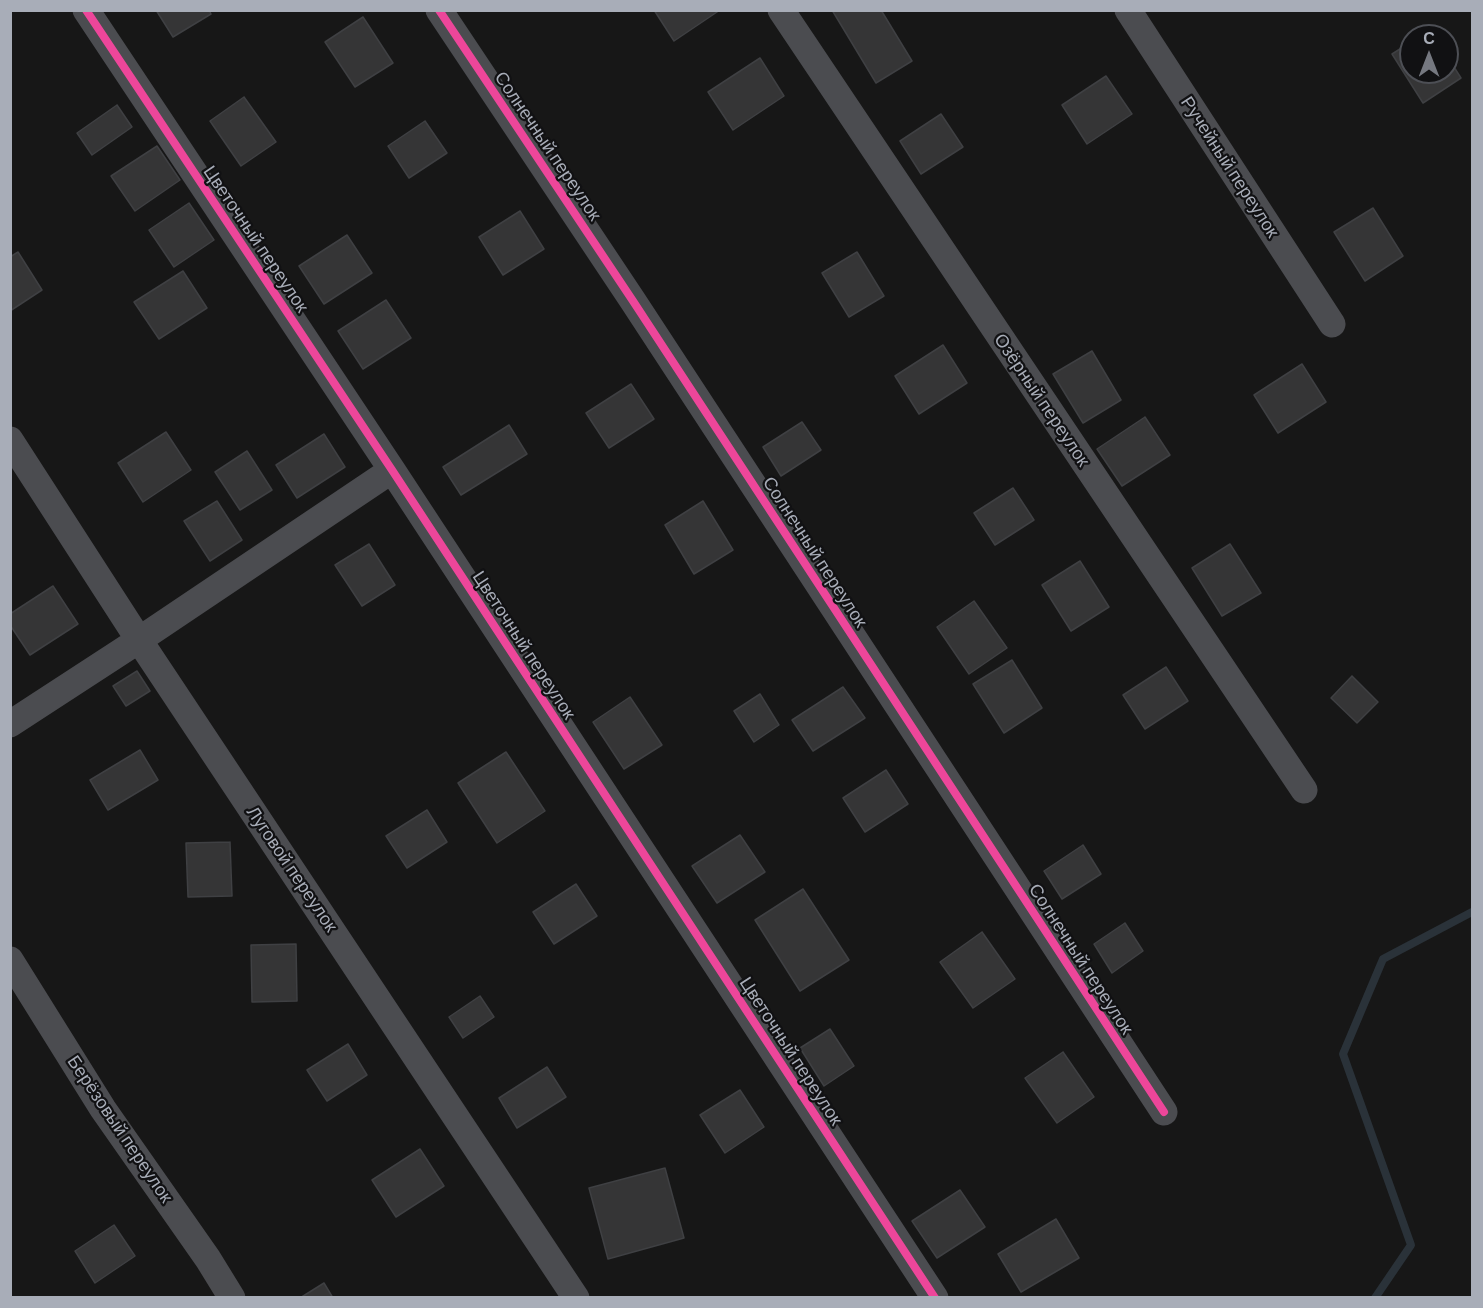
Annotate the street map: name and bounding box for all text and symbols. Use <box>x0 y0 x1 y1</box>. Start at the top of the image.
north arrow <box>1399 24 1459 84</box>
text: С <box>1423 28 1435 47</box>
street label: Солнечный переулок <box>490 67 606 225</box>
street label: Ручейный переулок <box>1176 92 1284 242</box>
street label: Цветочный переулок <box>199 161 313 317</box>
street label: Озёрный переулок <box>990 329 1094 471</box>
street label: Солнечный переулок <box>758 473 872 631</box>
street label: Цветочный переулок <box>468 567 580 723</box>
street label: Луговой переулок <box>242 802 342 936</box>
street label: Солнечный переулок <box>1024 880 1138 1038</box>
street label: Цветочный переулок <box>735 973 847 1129</box>
street label: Берёзовый переулок <box>63 1051 177 1207</box>

